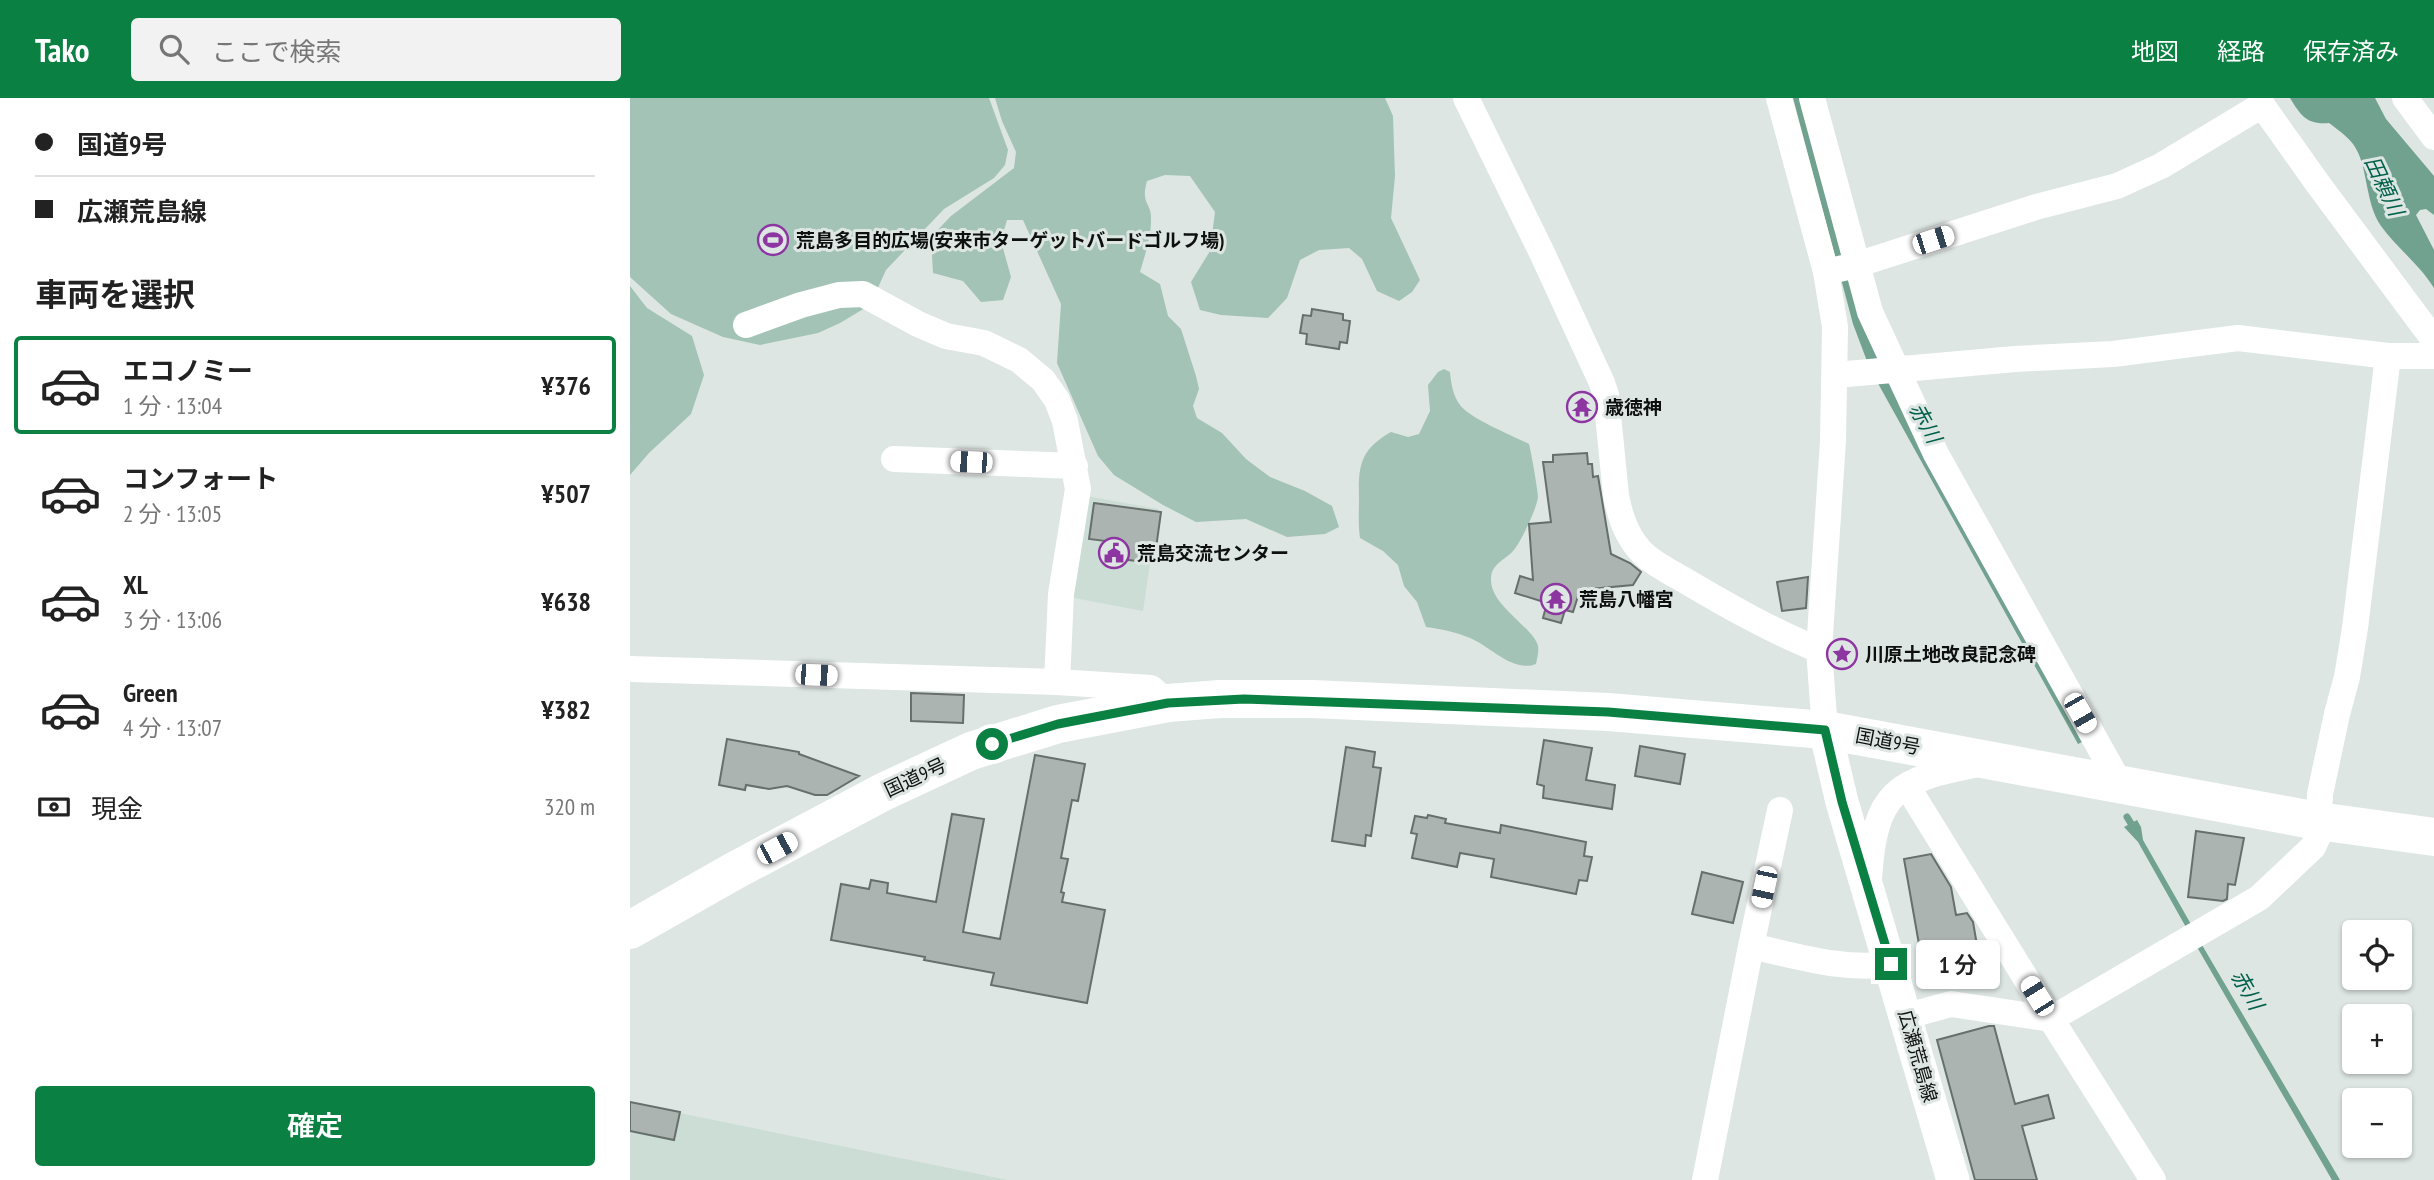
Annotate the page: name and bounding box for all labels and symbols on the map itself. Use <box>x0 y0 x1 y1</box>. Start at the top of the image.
water label: 田頼川 <box>2359 152 2411 222</box>
sports icon: 荒島多目的広場(安来市ターゲットバードゴルフ場) <box>756 223 790 257</box>
car <box>1910 224 1957 256</box>
place label: 荒島多目的広場(安来市ターゲットバードゴルフ場) <box>796 228 1225 252</box>
temple icon: 歳徳神 <box>1565 390 1599 424</box>
place label: 歳徳神 <box>1605 395 1662 419</box>
water label: 赤川 <box>1903 398 1948 449</box>
car <box>950 451 993 473</box>
public building icon: 荒島交流センター <box>1097 536 1131 570</box>
place label: 荒島交流センター <box>1137 541 1289 565</box>
temple icon: 荒島八幡宮 <box>1539 582 1573 616</box>
place label: 荒島八幡宮 <box>1579 587 1674 611</box>
place icon: 川原土地改良記念碑 <box>1825 637 1859 671</box>
place label: 川原土地改良記念碑 <box>1865 642 2036 666</box>
car <box>795 664 838 686</box>
car <box>2061 690 2100 736</box>
street label: 国道9号 <box>1854 723 1922 759</box>
route start <box>976 728 1008 760</box>
street label: 国道9号 <box>880 752 950 802</box>
car <box>754 829 801 867</box>
car <box>1750 864 1779 910</box>
callout: 1 分 <box>1916 940 2000 988</box>
route end <box>1875 948 1907 980</box>
water label: 赤川 <box>2225 965 2271 1016</box>
car <box>2017 973 2058 1019</box>
street label: 広瀬荒島線 <box>1893 1007 1943 1105</box>

